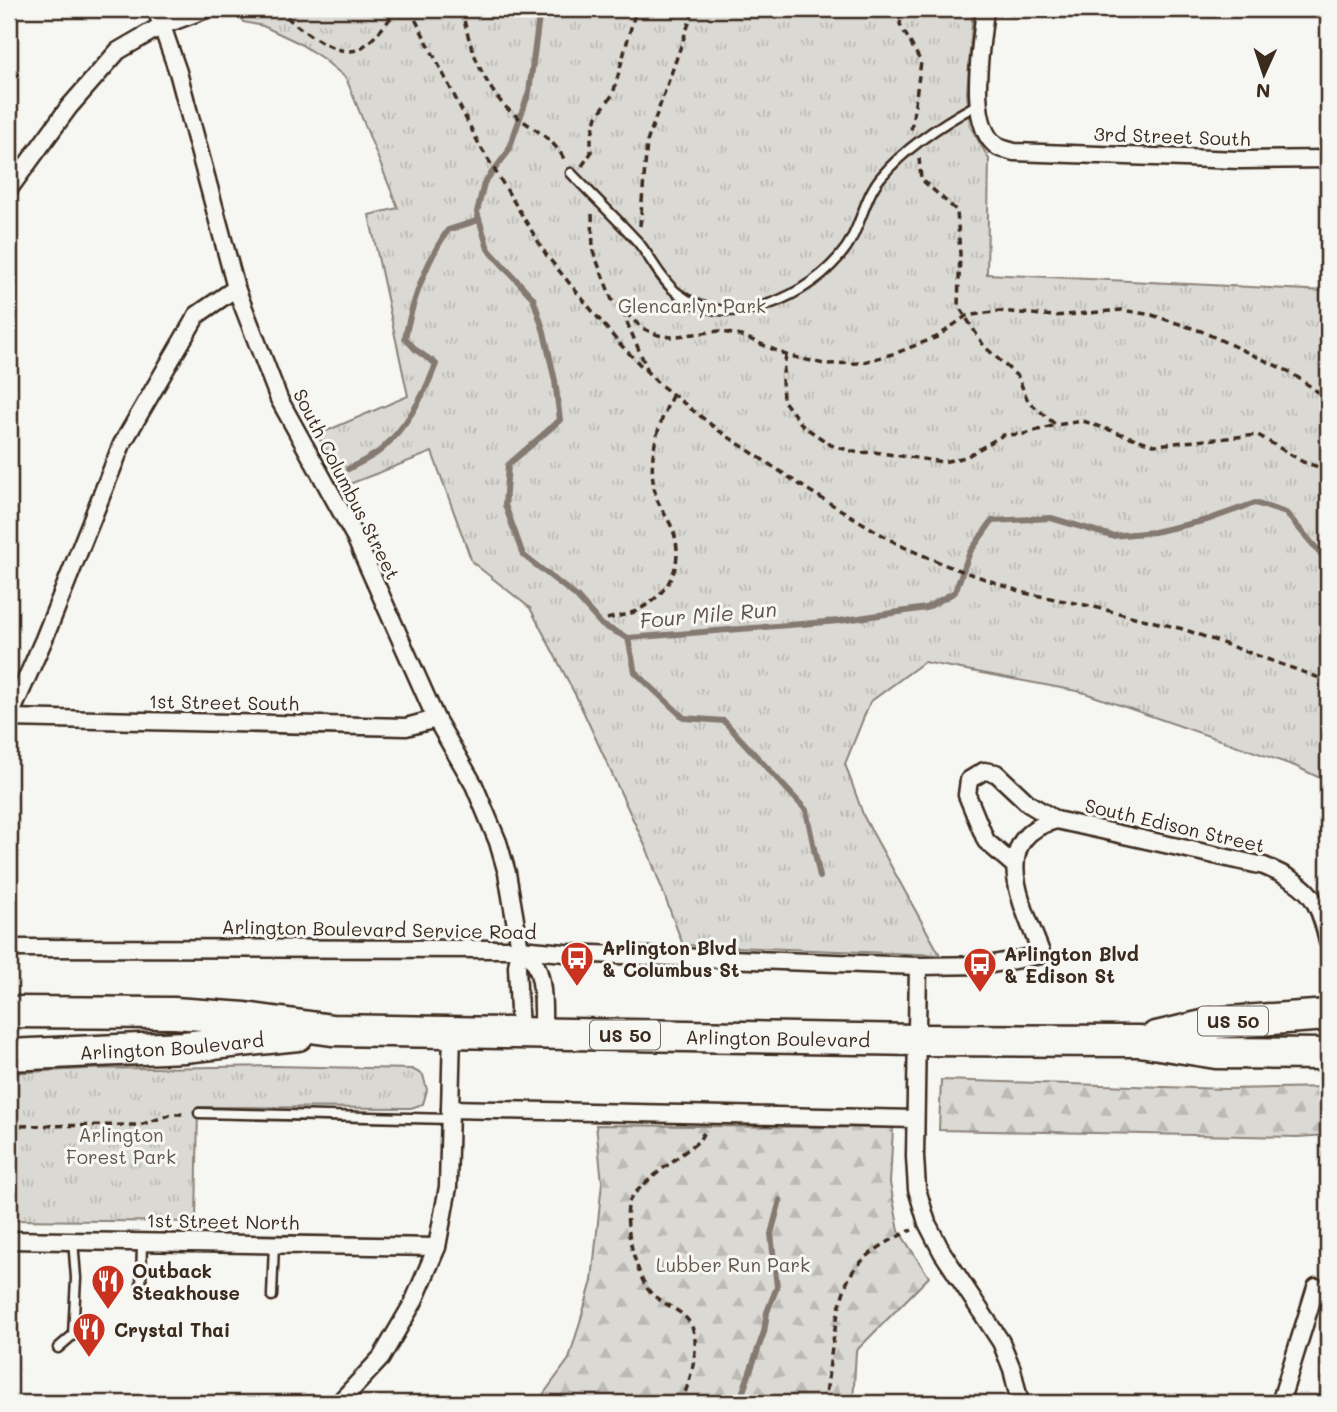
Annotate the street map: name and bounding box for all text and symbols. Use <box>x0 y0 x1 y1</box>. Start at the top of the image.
north arrow <box>1228 38 1298 108</box>
text: N <box>1255 79 1271 104</box>
street label: 3rd Street South <box>1093 121 1251 151</box>
park label: Glencarlyn Park <box>618 293 766 318</box>
street label: South Columbus Street <box>288 384 406 584</box>
water label: Four Mile Run <box>638 595 778 633</box>
street label: 1st Street South <box>149 688 299 716</box>
street label: South Edison Street <box>1083 792 1267 858</box>
street label: Arlington Boulevard Service Road <box>221 914 537 944</box>
place label: Arlington Blvd & Columbus St <box>602 935 740 982</box>
bus stop icon: Arlington Blvd & Columbus St <box>558 939 596 988</box>
place label: Arlington Blvd & Edison St <box>1004 941 1139 988</box>
bus stop icon: Arlington Blvd & Edison St <box>961 945 999 994</box>
road number: US 50 <box>1198 1006 1268 1036</box>
road number: US 50 <box>590 1020 660 1050</box>
street label: Arlington Boulevard <box>685 1024 870 1052</box>
street label: Arlington Boulevard <box>79 1026 265 1064</box>
park label: Arlington Forest Park <box>66 1122 176 1169</box>
street label: 1st Street North <box>146 1207 300 1235</box>
park label: Lubber Run Park <box>656 1252 810 1277</box>
place label: Outback Steakhouse <box>132 1258 240 1305</box>
restaurant icon: Outback Steakhouse <box>89 1262 127 1311</box>
restaurant icon: Crystal Thai <box>70 1310 108 1359</box>
place label: Crystal Thai <box>114 1317 230 1342</box>

